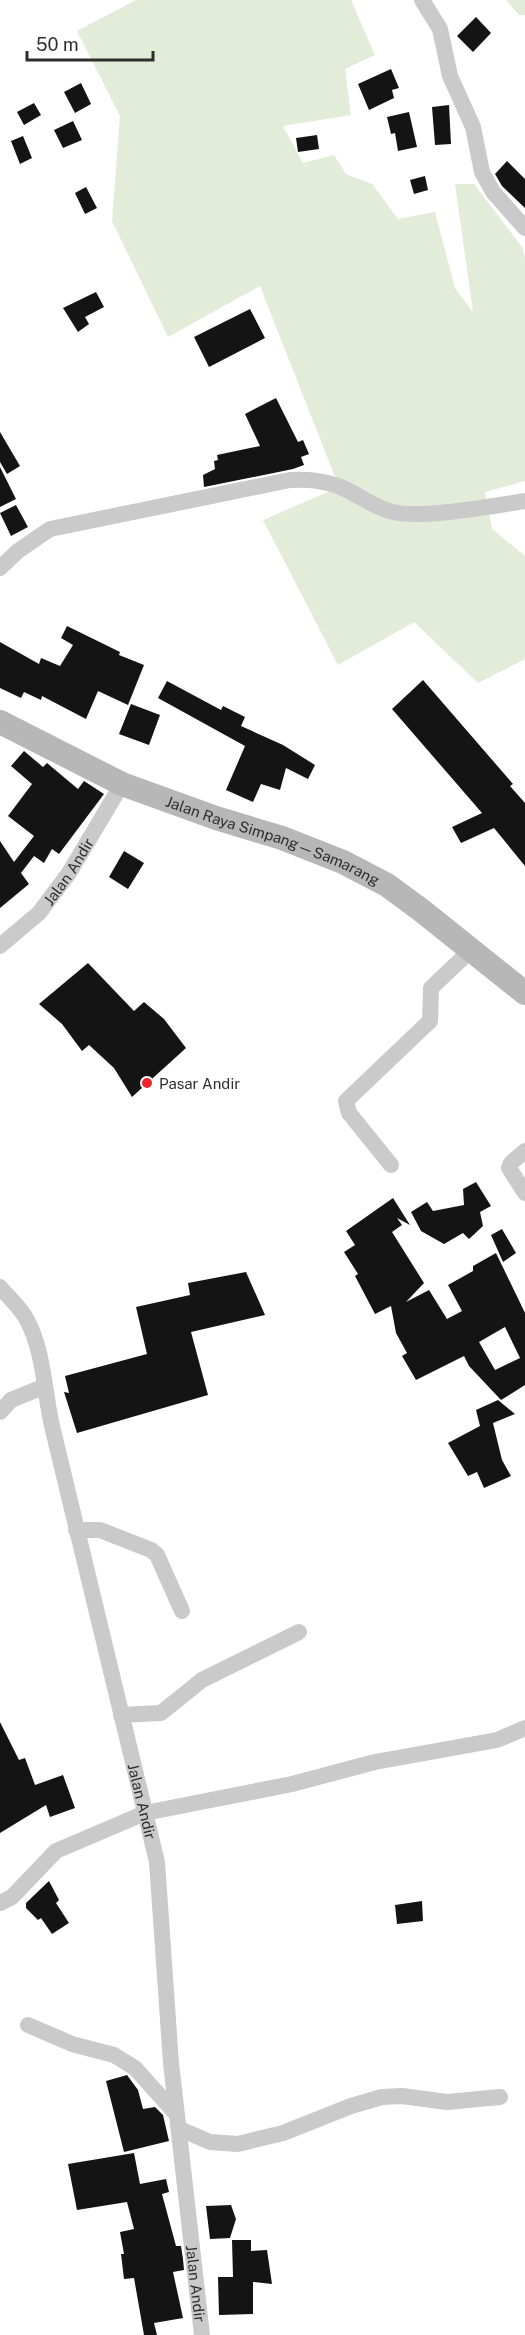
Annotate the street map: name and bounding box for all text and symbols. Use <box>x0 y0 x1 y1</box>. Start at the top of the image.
scale bar <box>27 24 153 62</box>
text: 50 m <box>36 34 79 55</box>
street label: Jalan Raya Simpang—Samarang <box>164 792 383 888</box>
street label: Jalan Andir <box>40 835 97 908</box>
place label: Pasar Andir <box>159 1075 240 1092</box>
marker: Pasar Andir <box>140 1076 154 1090</box>
street label: Jalan Andir <box>125 1762 160 1841</box>
street label: Jalan Andir <box>183 2244 209 2323</box>

